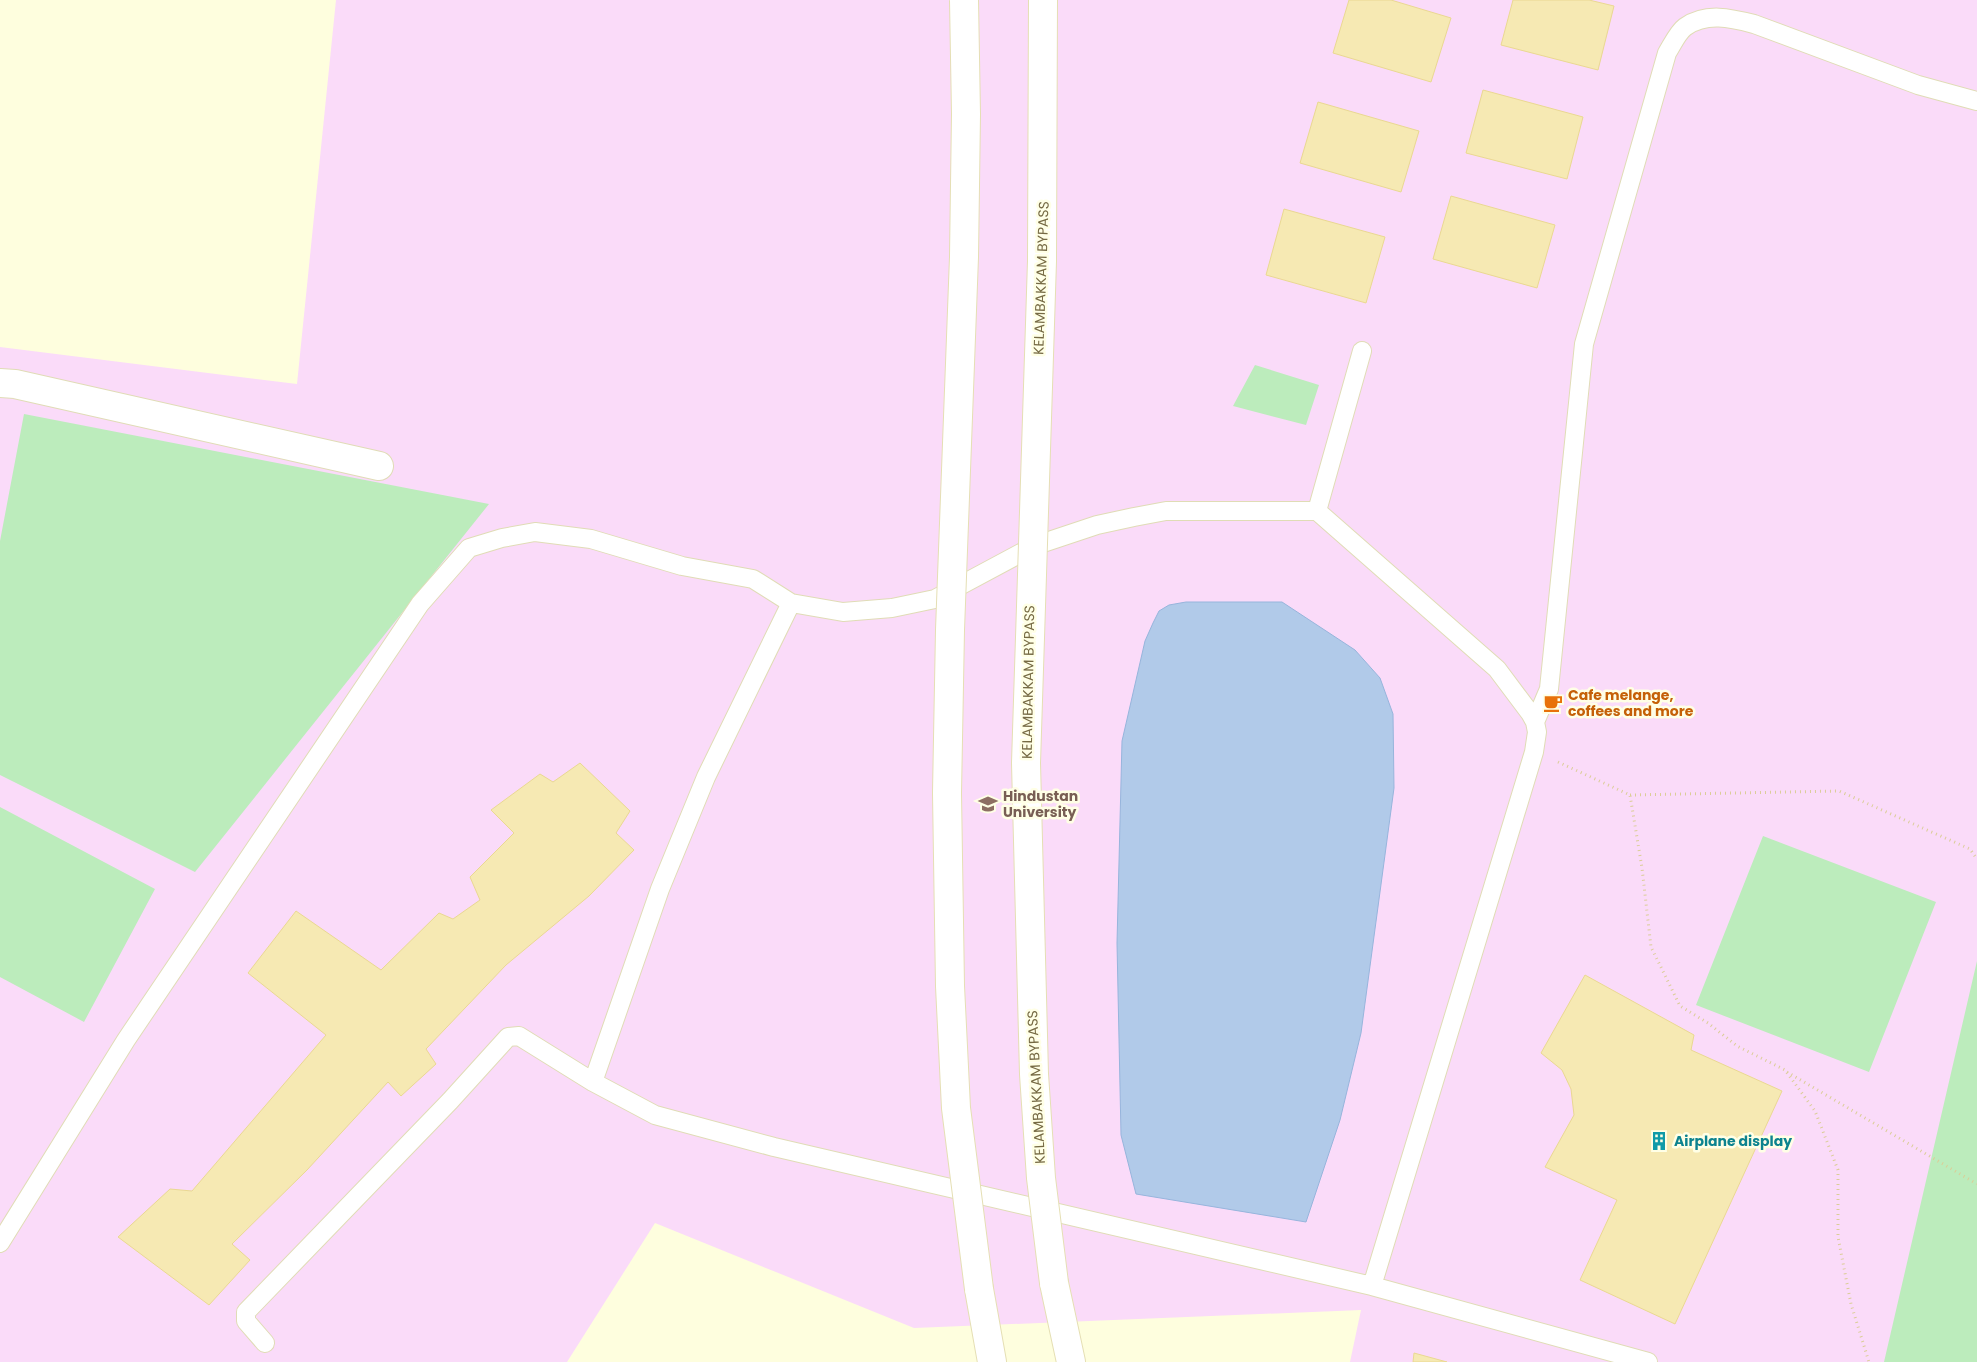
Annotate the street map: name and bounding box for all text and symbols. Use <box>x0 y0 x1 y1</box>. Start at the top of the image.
street label: KELAMBAKKAM BYPASS <box>1028 201 1054 355</box>
street label: KELAMBAKKAM BYPASS <box>1017 605 1039 759</box>
place label: Cafe melange, coffees and more <box>1568 685 1694 721</box>
cafe icon: Cafe melange, coffees and more <box>1542 692 1564 714</box>
place label: Hindustan University <box>1003 786 1078 822</box>
school or university icon: Hindustan University <box>977 793 999 815</box>
street label: KELAMBAKKAM BYPASS <box>1022 1010 1050 1164</box>
building icon: Airplane display <box>1648 1130 1670 1152</box>
place label: Airplane display <box>1674 1131 1792 1151</box>

